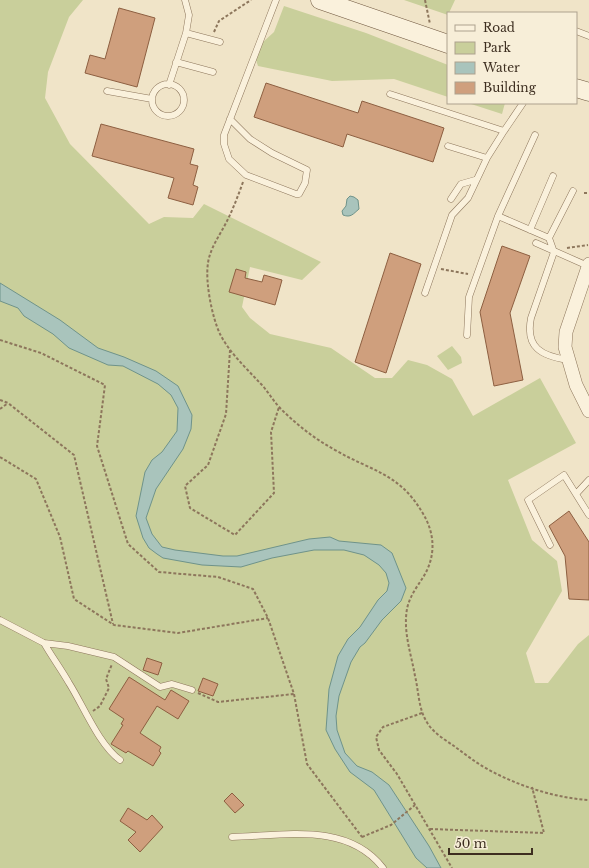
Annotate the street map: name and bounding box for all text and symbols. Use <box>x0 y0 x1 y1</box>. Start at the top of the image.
legend <box>447 12 577 104</box>
text: Road <box>483 20 515 35</box>
text: Park <box>483 40 511 55</box>
text: Water <box>482 60 520 75</box>
text: Building <box>483 80 537 95</box>
scale bar <box>449 830 532 856</box>
text: 50 m <box>455 836 487 851</box>

